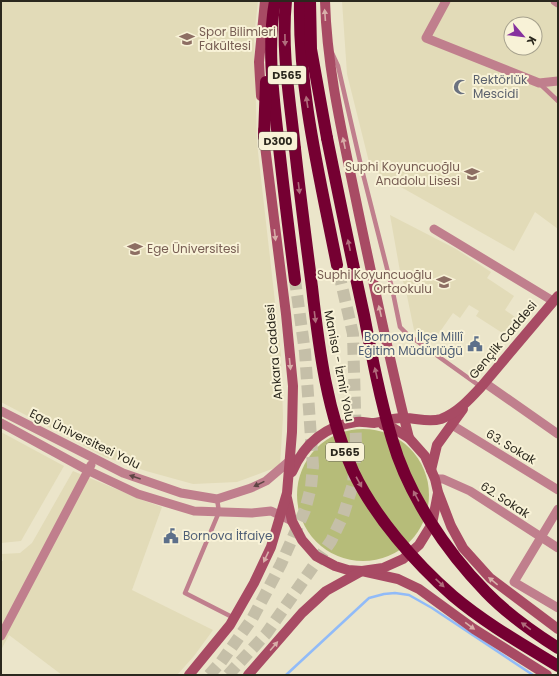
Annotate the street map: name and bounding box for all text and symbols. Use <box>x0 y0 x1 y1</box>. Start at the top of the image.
one-way arrow <box>322 9 329 21</box>
north arrow <box>503 16 543 56</box>
place label: Spor Bilimleri Fakültesi <box>199 23 276 54</box>
school or university icon: Spor Bilimleri Fakültesi <box>178 30 196 48</box>
one-way arrow <box>282 34 288 47</box>
text: K <box>523 34 541 48</box>
road number: D565 <box>268 66 306 84</box>
place label: Rektörlük Mescidi <box>473 71 528 102</box>
mosque icon: Rektörlük Mescidi <box>452 78 470 96</box>
one-way arrow <box>304 96 310 109</box>
road number: D300 <box>259 132 297 150</box>
one-way arrow <box>341 137 347 149</box>
place label: Suphi Koyuncuoğlu Anadolu Lisesi <box>345 158 460 189</box>
school or university icon: Suphi Koyuncuoğlu Anadolu Lisesi <box>463 165 481 183</box>
one-way arrow <box>296 182 303 194</box>
one-way arrow <box>272 229 279 241</box>
one-way arrow <box>346 239 352 251</box>
school or university icon: Ege Üniversitesi <box>126 240 144 258</box>
place label: Ege Üniversitesi <box>147 240 240 257</box>
place label: Suphi Koyuncuoğlu Ortaokulu <box>317 266 432 297</box>
school or university icon: Suphi Koyuncuoğlu Ortaokulu <box>435 273 453 291</box>
street label: Gençlik Caddesi <box>465 297 540 382</box>
street label: Ankara Caddesi <box>261 303 286 401</box>
one-way arrow <box>376 305 382 317</box>
street label: Manisa - İzmir Yolu <box>320 309 359 423</box>
one-way arrow <box>312 311 318 323</box>
place label: Bornova İlçe Millî Eğitim Müdürlüğü <box>358 328 464 359</box>
public building icon: Bornova İlçe Millî Eğitim Müdürlüğü <box>466 335 484 353</box>
one-way arrow <box>287 358 293 370</box>
one-way arrow <box>372 366 378 379</box>
street label: Ege Üniversitesi Yolu <box>27 404 143 473</box>
street label: 63. Sokak <box>483 425 540 469</box>
road number: D565 <box>326 443 364 461</box>
one-way arrow <box>128 474 140 480</box>
one-way arrow <box>356 476 363 488</box>
street label: 62. Sokak <box>477 477 534 522</box>
one-way arrow <box>253 481 265 487</box>
one-way arrow <box>413 490 419 501</box>
public building icon: Bornova İtfaiye <box>162 527 180 545</box>
place label: Bornova İtfaiye <box>183 527 272 544</box>
one-way arrow <box>263 551 269 563</box>
one-way arrow <box>488 576 499 585</box>
one-way arrow <box>435 579 445 588</box>
one-way arrow <box>465 622 475 630</box>
one-way arrow <box>521 622 531 630</box>
one-way arrow <box>269 640 278 651</box>

